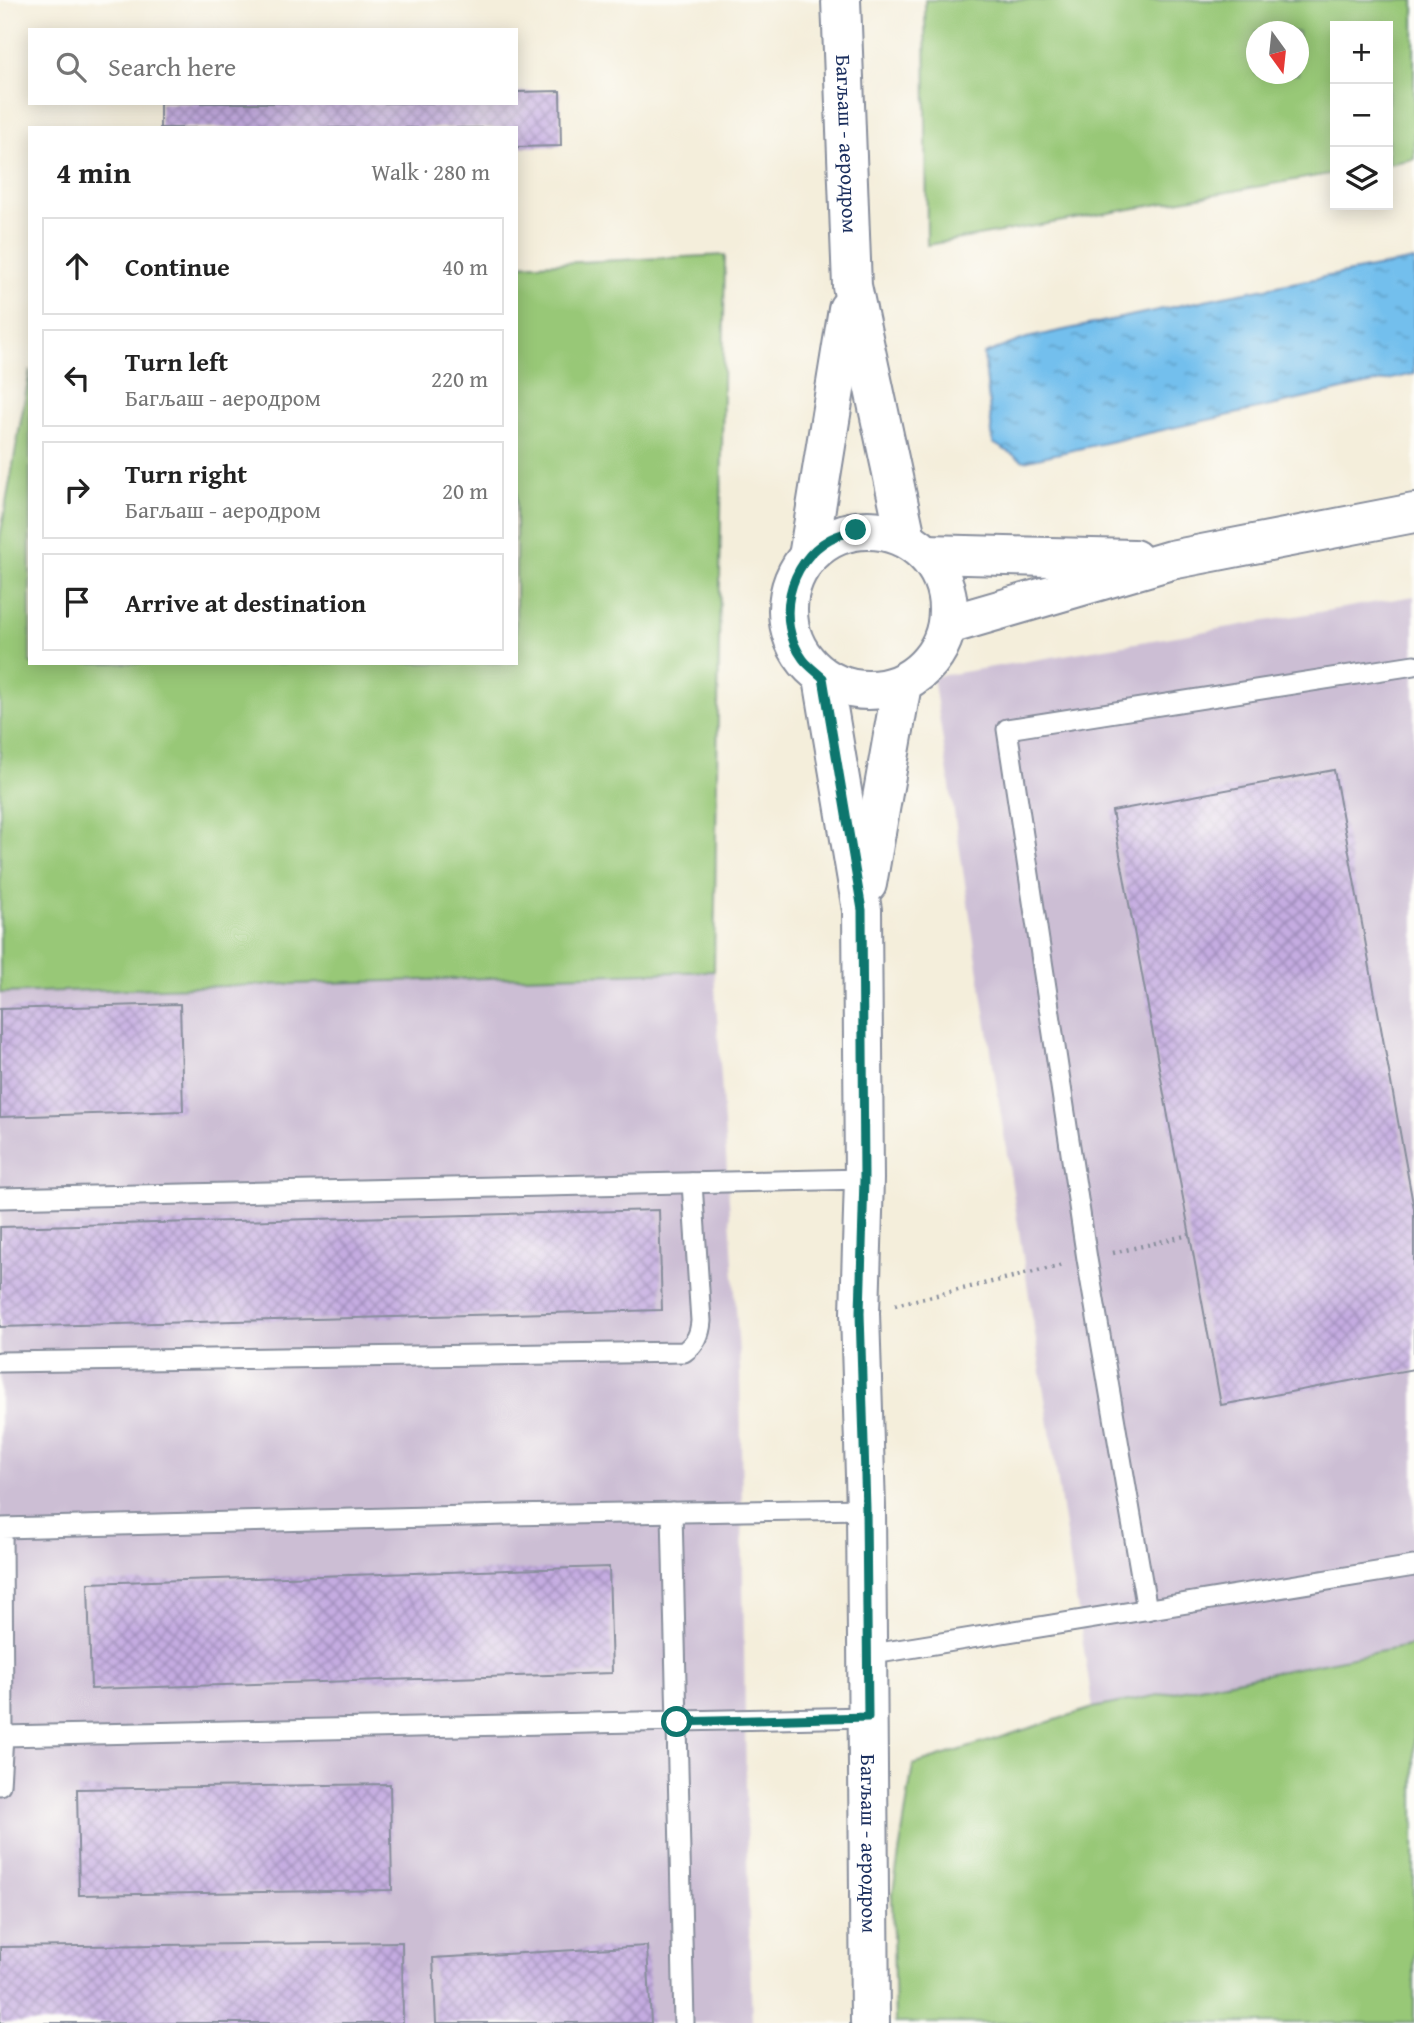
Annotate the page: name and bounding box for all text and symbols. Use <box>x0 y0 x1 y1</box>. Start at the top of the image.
north arrow <box>1246 21 1309 84</box>
map controls <box>1330 21 1393 210</box>
button: + <box>1330 21 1393 84</box>
search box <box>28 28 518 105</box>
text: Search here <box>108 47 236 86</box>
icon: search <box>52 48 90 86</box>
street label: Багљаш - аеродром <box>828 54 866 234</box>
button: − <box>1330 84 1393 147</box>
button: layers <box>1330 147 1393 210</box>
text: 4 min <box>56 150 131 194</box>
text: Walk · 280 m <box>371 155 490 188</box>
icon: ahead <box>58 247 96 285</box>
text: Continue <box>125 247 230 286</box>
text: 40 m <box>442 250 488 283</box>
text: Turn left <box>125 342 228 381</box>
icon: left <box>58 359 96 397</box>
text: 220 m <box>431 362 488 395</box>
text: Багљаш - аеродром <box>125 381 321 414</box>
text: Turn right <box>125 454 247 493</box>
icon: right <box>58 471 96 509</box>
text: 20 m <box>442 474 488 507</box>
text: Багљаш - аеродром <box>125 493 321 526</box>
route end <box>840 514 871 545</box>
icon: arrive <box>58 583 96 621</box>
text: Arrive at destination <box>125 583 366 622</box>
route start <box>661 1706 692 1737</box>
street label: Багљаш - аеродром <box>853 1754 885 1933</box>

